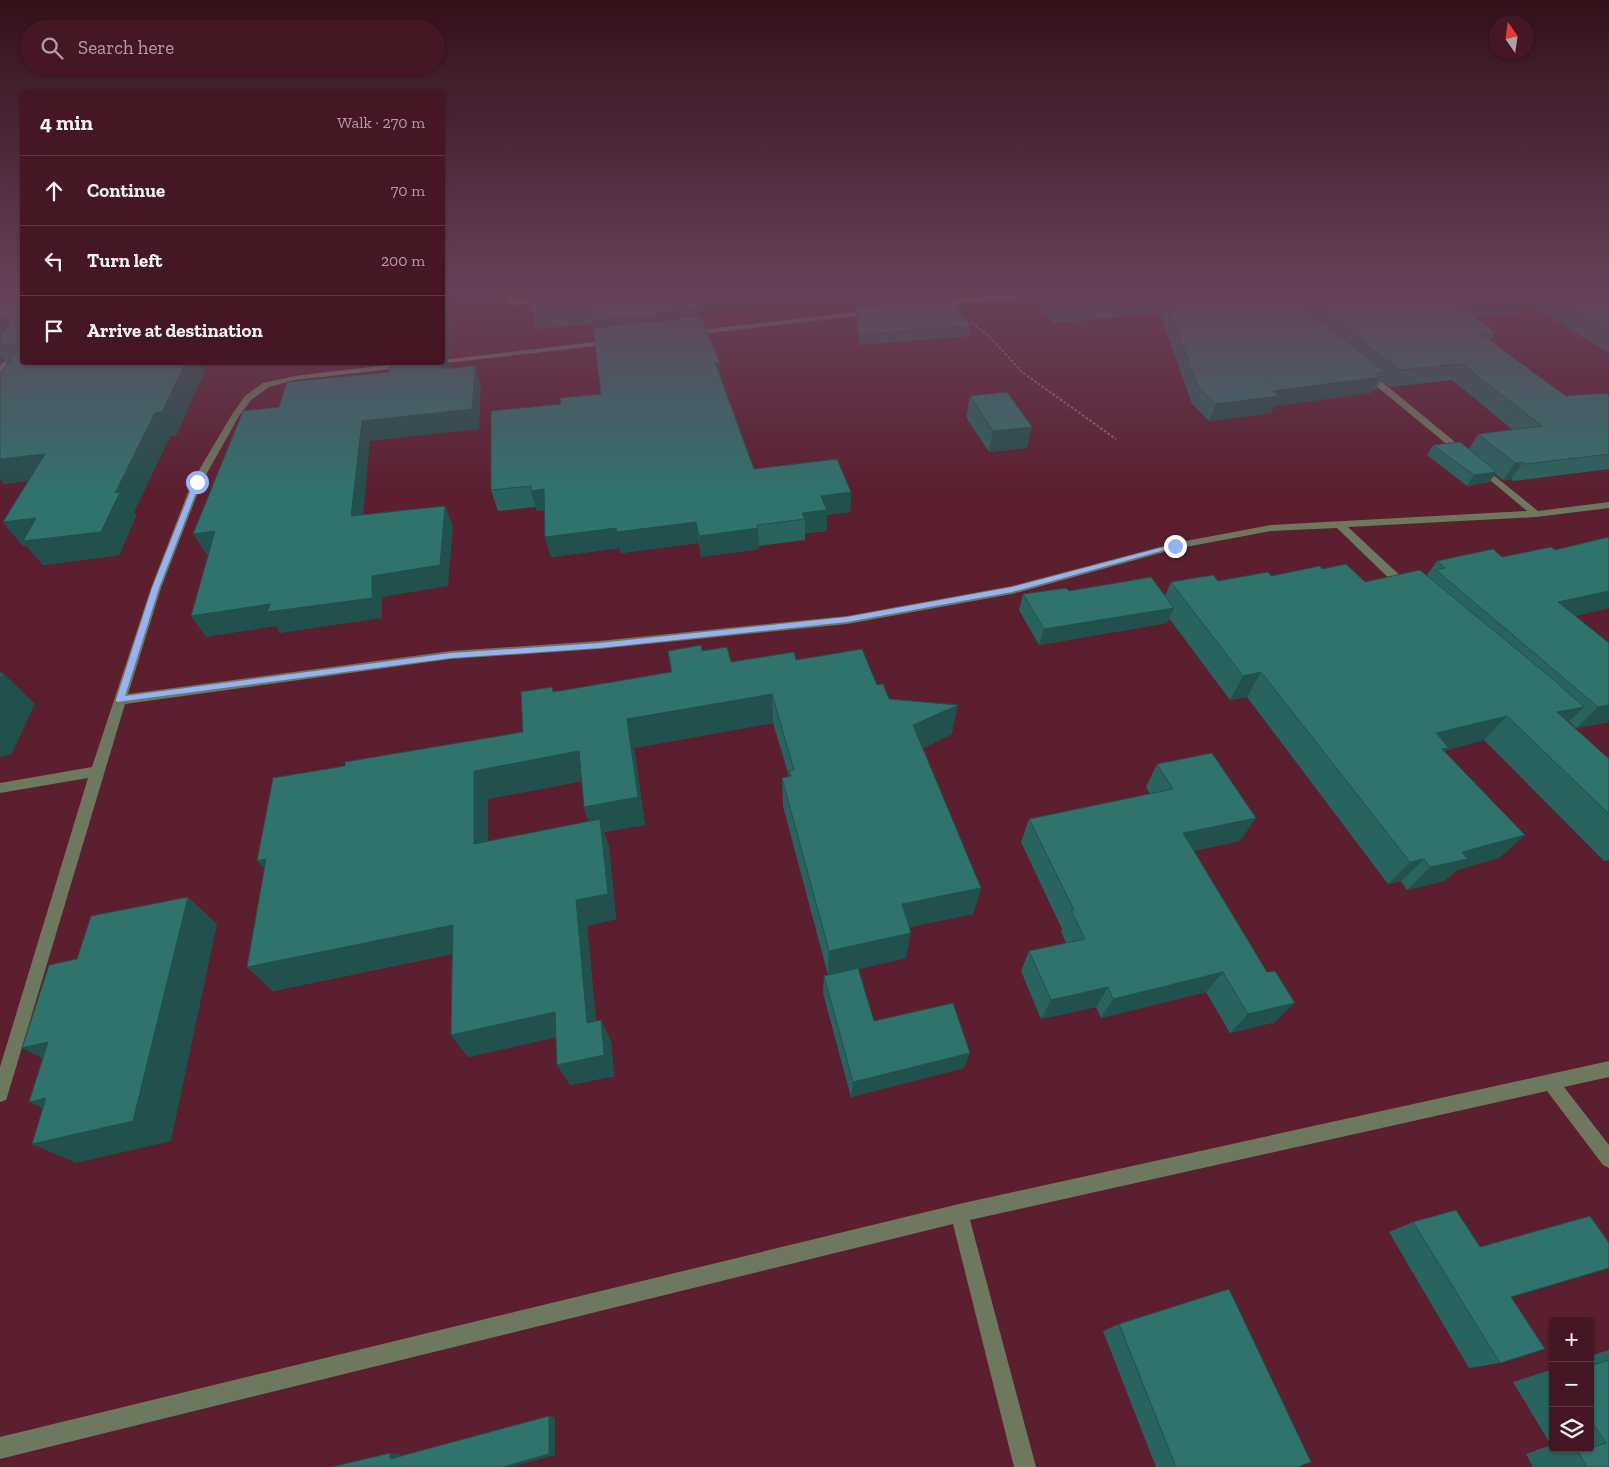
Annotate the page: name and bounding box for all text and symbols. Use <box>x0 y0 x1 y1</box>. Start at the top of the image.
north arrow <box>1489 15 1534 60</box>
search box <box>20 20 445 75</box>
icon: search <box>38 34 66 62</box>
text: Search here <box>78 36 174 59</box>
text: 4 min <box>40 110 93 135</box>
text: Walk · 270 m <box>337 113 425 132</box>
icon: ahead <box>40 177 68 205</box>
text: Continue <box>87 179 165 202</box>
text: 70 m <box>391 181 425 200</box>
icon: left <box>40 247 68 275</box>
text: Turn left <box>87 249 162 272</box>
text: 200 m <box>381 251 425 270</box>
icon: arrive <box>40 317 68 345</box>
text: Arrive at destination <box>87 319 263 342</box>
route start <box>186 471 209 494</box>
route end <box>1164 535 1187 558</box>
map controls <box>1549 1317 1594 1452</box>
button: + <box>1549 1317 1594 1362</box>
button: − <box>1549 1362 1594 1407</box>
button: layers <box>1549 1407 1594 1452</box>

